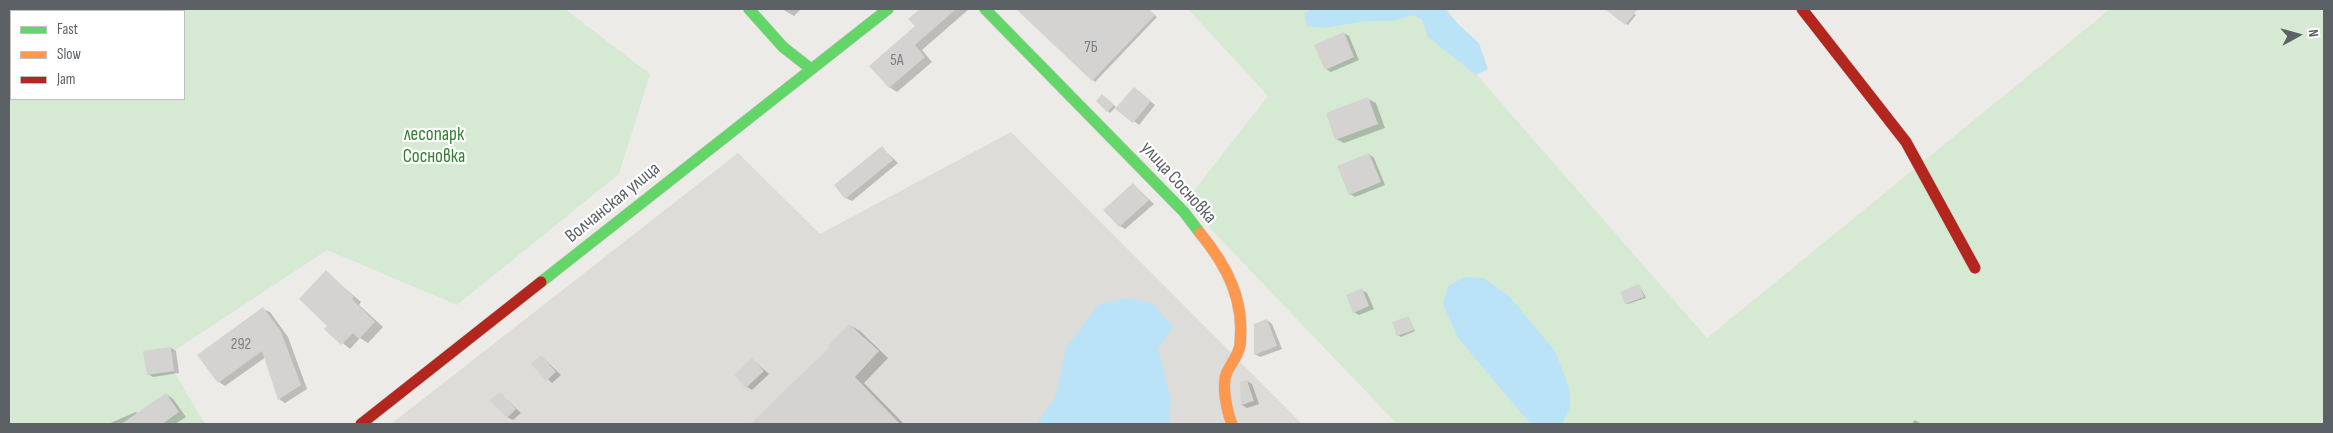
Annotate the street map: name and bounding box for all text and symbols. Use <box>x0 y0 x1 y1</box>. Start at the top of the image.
legend <box>10 10 185 100</box>
north arrow <box>2273 10 2323 60</box>
text: Fast <box>57 20 78 39</box>
text: N <box>2304 28 2322 38</box>
house number: 7Б <box>1084 38 1098 58</box>
text: Slow <box>57 45 81 64</box>
house number: 5А <box>890 51 904 71</box>
text: Jam <box>57 70 75 89</box>
park label: лесопарк Сосновка <box>403 124 465 168</box>
street label: улица Сосновка <box>1135 137 1221 229</box>
street label: Волчанская улица <box>561 158 665 248</box>
house number: 292 <box>231 335 251 355</box>

